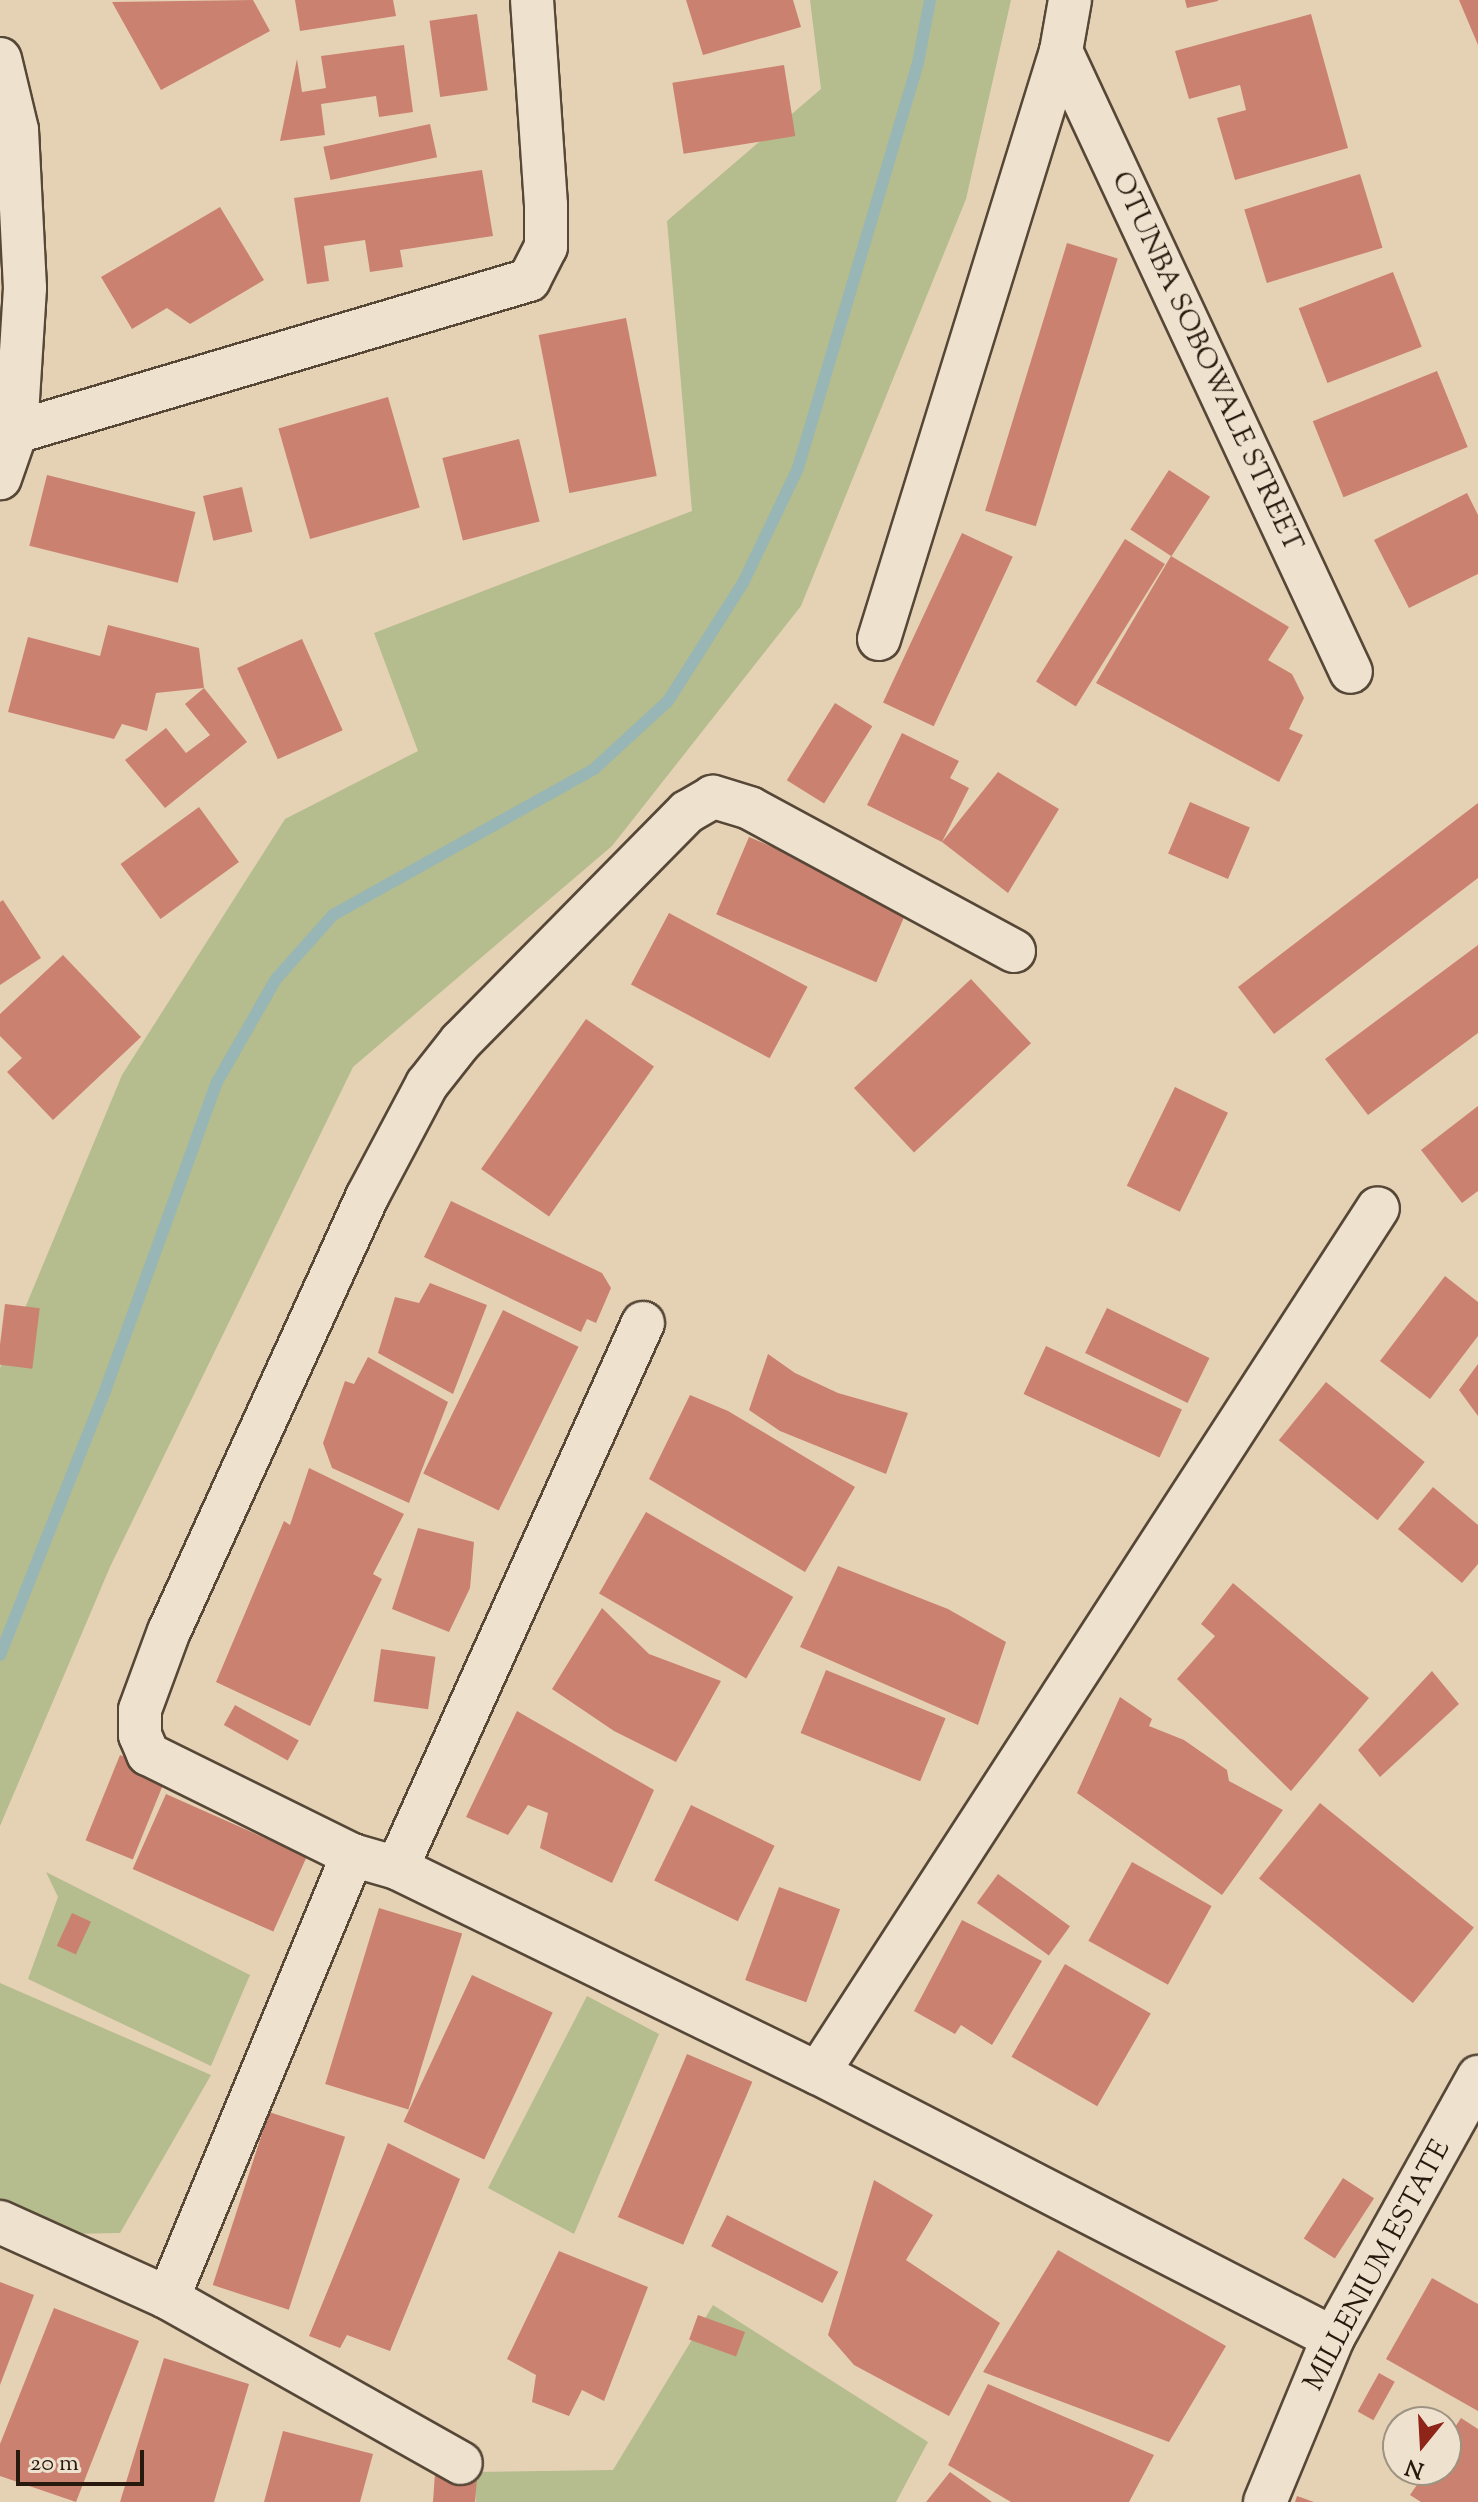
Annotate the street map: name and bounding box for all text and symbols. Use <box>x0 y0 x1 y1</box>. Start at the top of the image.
street label: OTUNBA SOBOWALE STREET <box>1103 167 1309 557</box>
street label: MILLENIUM ESTATE <box>1298 2135 1458 2397</box>
north arrow <box>1382 2406 1462 2486</box>
scale bar <box>20 2434 148 2484</box>
text: 20 m <box>30 2447 79 2481</box>
text: N <box>1402 2449 1428 2485</box>

